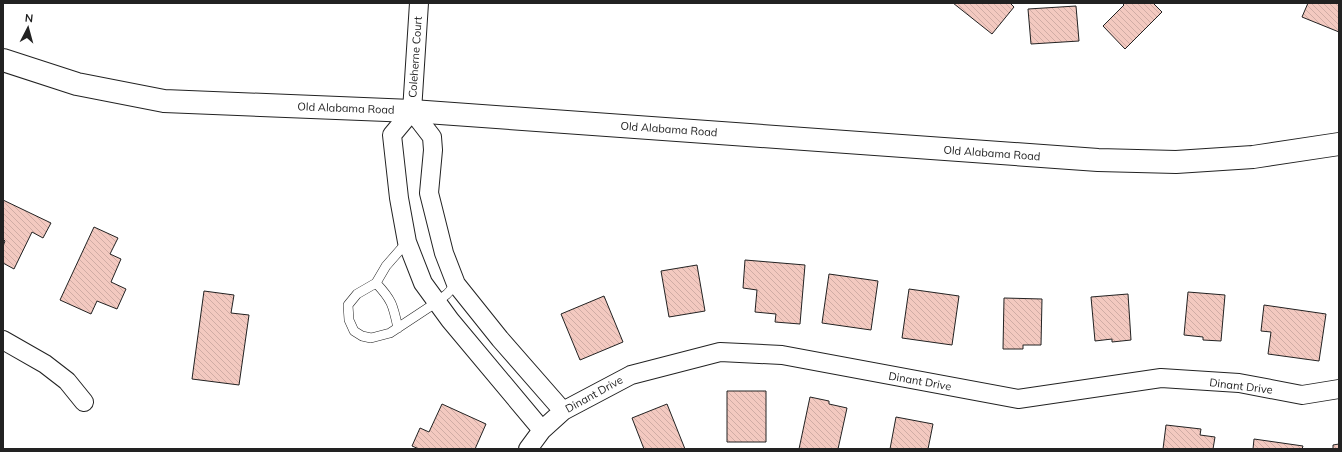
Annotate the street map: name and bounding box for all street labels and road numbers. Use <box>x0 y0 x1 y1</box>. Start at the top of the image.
street label: Coleherne Court <box>405 16 425 98</box>
street label: Old Alabama Road <box>297 99 395 117</box>
street label: Old Alabama Road <box>620 119 718 139</box>
street label: Old Alabama Road <box>943 143 1041 163</box>
street label: Dinant Drive <box>887 369 953 393</box>
street label: Dinant Drive <box>563 372 625 416</box>
street label: Dinant Drive <box>1209 375 1273 397</box>

